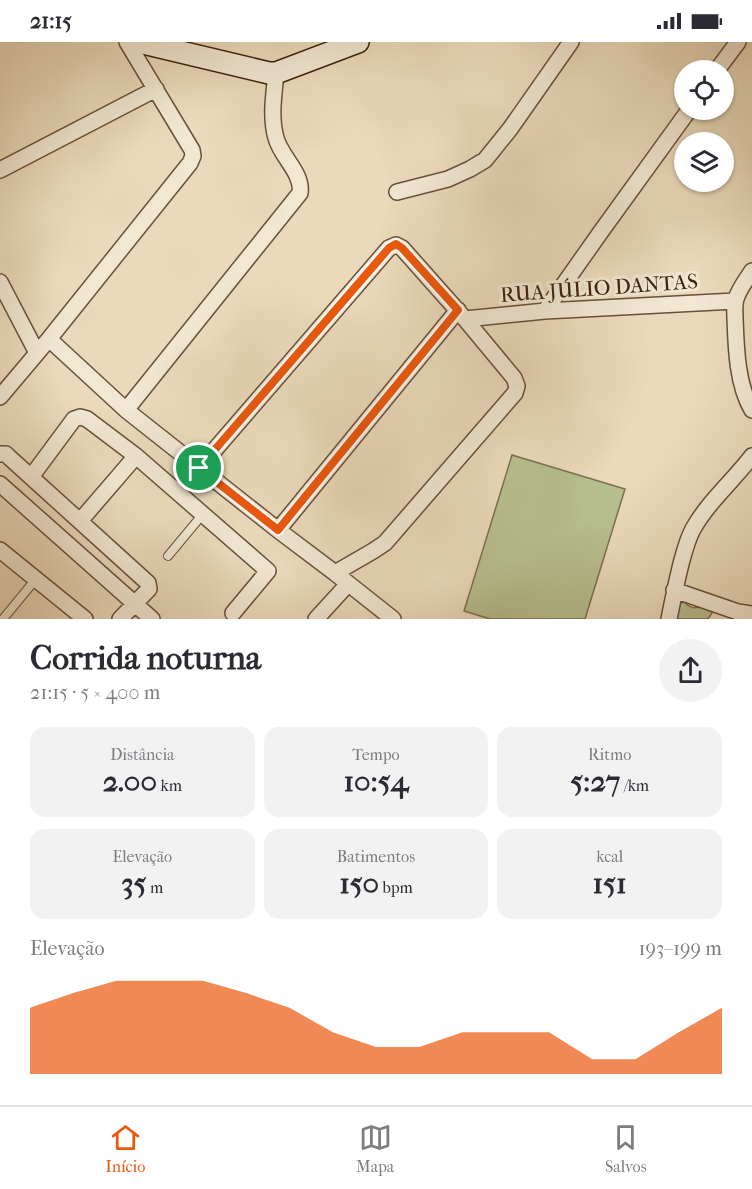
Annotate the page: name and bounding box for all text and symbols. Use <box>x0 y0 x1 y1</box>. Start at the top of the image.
text: 21:15 <box>30 8 72 34</box>
map controls <box>674 60 734 192</box>
button: locate <box>674 60 734 120</box>
button: layers <box>674 132 734 192</box>
street label: RUA JÚLIO DANTAS <box>499 269 699 307</box>
pin <box>173 442 224 493</box>
icon: arrive <box>182 451 215 484</box>
text: Corrida noturna <box>30 639 261 678</box>
button: share <box>659 639 722 702</box>
text: 21:15 · 5 × 400 m <box>30 681 160 704</box>
text: Distância <box>110 745 175 764</box>
text: Tempo <box>352 745 400 764</box>
text: Ritmo <box>588 745 631 764</box>
text: 2.00 <box>103 764 157 799</box>
text: 10:54 <box>343 764 409 799</box>
text: 5:27 <box>570 764 620 799</box>
text: km <box>157 776 182 795</box>
text: /km <box>620 776 649 795</box>
text: Elevação <box>113 847 172 866</box>
text: Batimentos <box>337 847 415 866</box>
text: kcal <box>596 847 623 866</box>
text: 35 <box>121 866 147 901</box>
text: 150 <box>339 866 379 901</box>
text: 151 <box>593 866 627 901</box>
text: m <box>147 878 163 897</box>
text: bpm <box>379 878 413 897</box>
text: Elevação <box>30 937 105 960</box>
text: 193–199 m <box>638 937 722 960</box>
tab: Início <box>105 1121 145 1176</box>
tab: Mapa <box>356 1121 394 1176</box>
tab: Salvos <box>605 1121 647 1176</box>

